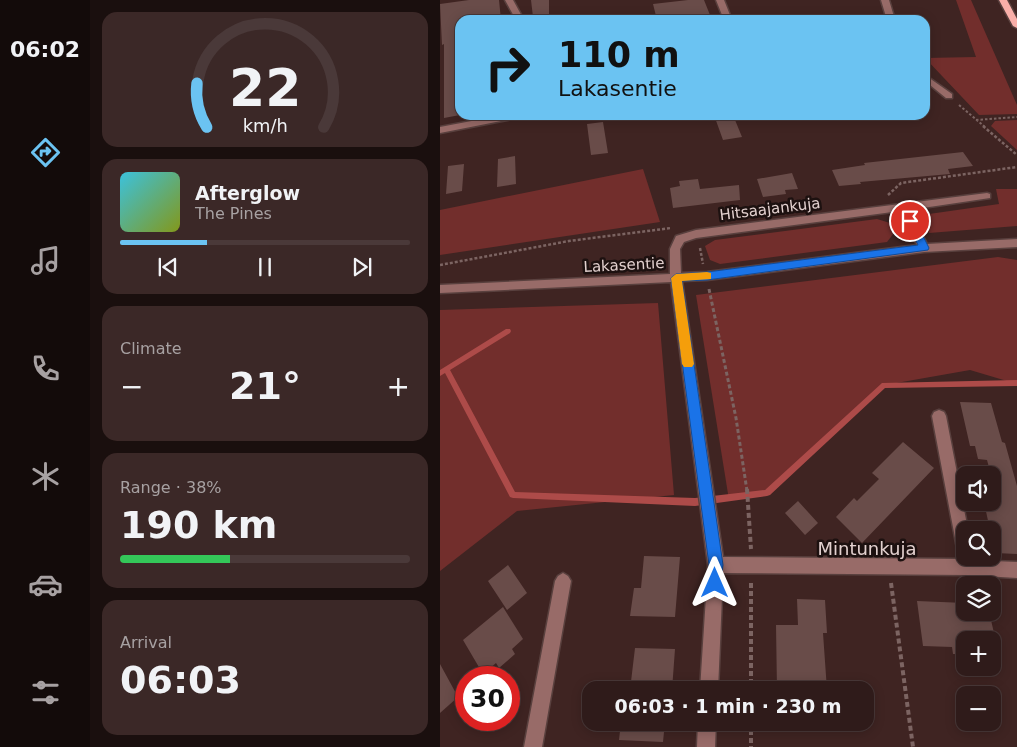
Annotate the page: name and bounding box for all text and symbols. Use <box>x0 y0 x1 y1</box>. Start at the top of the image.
icon: right <box>475 35 540 100</box>
text: 110 m <box>558 35 680 75</box>
text: 06:02 <box>10 37 80 62</box>
text: 22 <box>229 58 301 118</box>
text: Lakasentie <box>558 76 677 101</box>
text: km/h <box>242 115 288 136</box>
icon: directions <box>28 135 63 170</box>
text: Afterglow <box>195 182 300 204</box>
street label: Hitsaajankuja <box>719 194 821 224</box>
pin <box>889 200 931 242</box>
text: The Pines <box>195 204 272 223</box>
icon: arrive <box>896 207 924 235</box>
icon: music <box>28 243 63 278</box>
icon: previous <box>154 253 182 281</box>
icon: pause <box>251 253 279 281</box>
icon: next <box>348 253 376 281</box>
street label: Lakasentie <box>583 254 665 276</box>
text: Climate <box>120 339 182 358</box>
icon: phone <box>28 351 63 386</box>
text: 21° <box>229 364 301 408</box>
text: − <box>120 370 143 403</box>
text: + <box>387 370 410 403</box>
icon: climate <box>28 459 63 494</box>
map controls <box>956 466 1001 731</box>
button: sound <box>956 466 1001 511</box>
text: Range · 38% <box>120 478 222 497</box>
text: 190 km <box>120 503 277 547</box>
button: search <box>956 521 1001 566</box>
street label: Mintunkuja <box>817 538 917 559</box>
position arrow <box>688 556 740 608</box>
icon: car <box>28 567 63 602</box>
button: layers <box>956 576 1001 621</box>
button: + <box>956 631 1001 676</box>
text: Arrival <box>120 633 172 652</box>
text: 06:03 <box>120 658 241 702</box>
speed limit sign: 30 <box>455 666 520 731</box>
icon: filters <box>28 675 63 710</box>
button: − <box>956 686 1001 731</box>
text: 06:03 · 1 min · 230 m <box>614 695 842 717</box>

